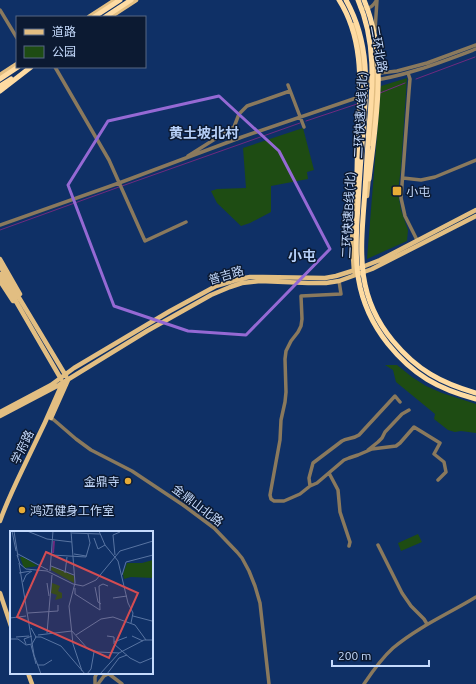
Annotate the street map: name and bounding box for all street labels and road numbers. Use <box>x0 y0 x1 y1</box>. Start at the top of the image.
street label: 二环北路 <box>368 24 390 74</box>
street label: 二环快速A线(北) <box>351 71 370 159</box>
street label: 二环快速B线(北) <box>339 171 358 259</box>
street label: 普吉路 <box>207 264 245 286</box>
street label: 学府路 <box>8 428 36 466</box>
street label: 金鼎山北路 <box>170 482 226 528</box>

